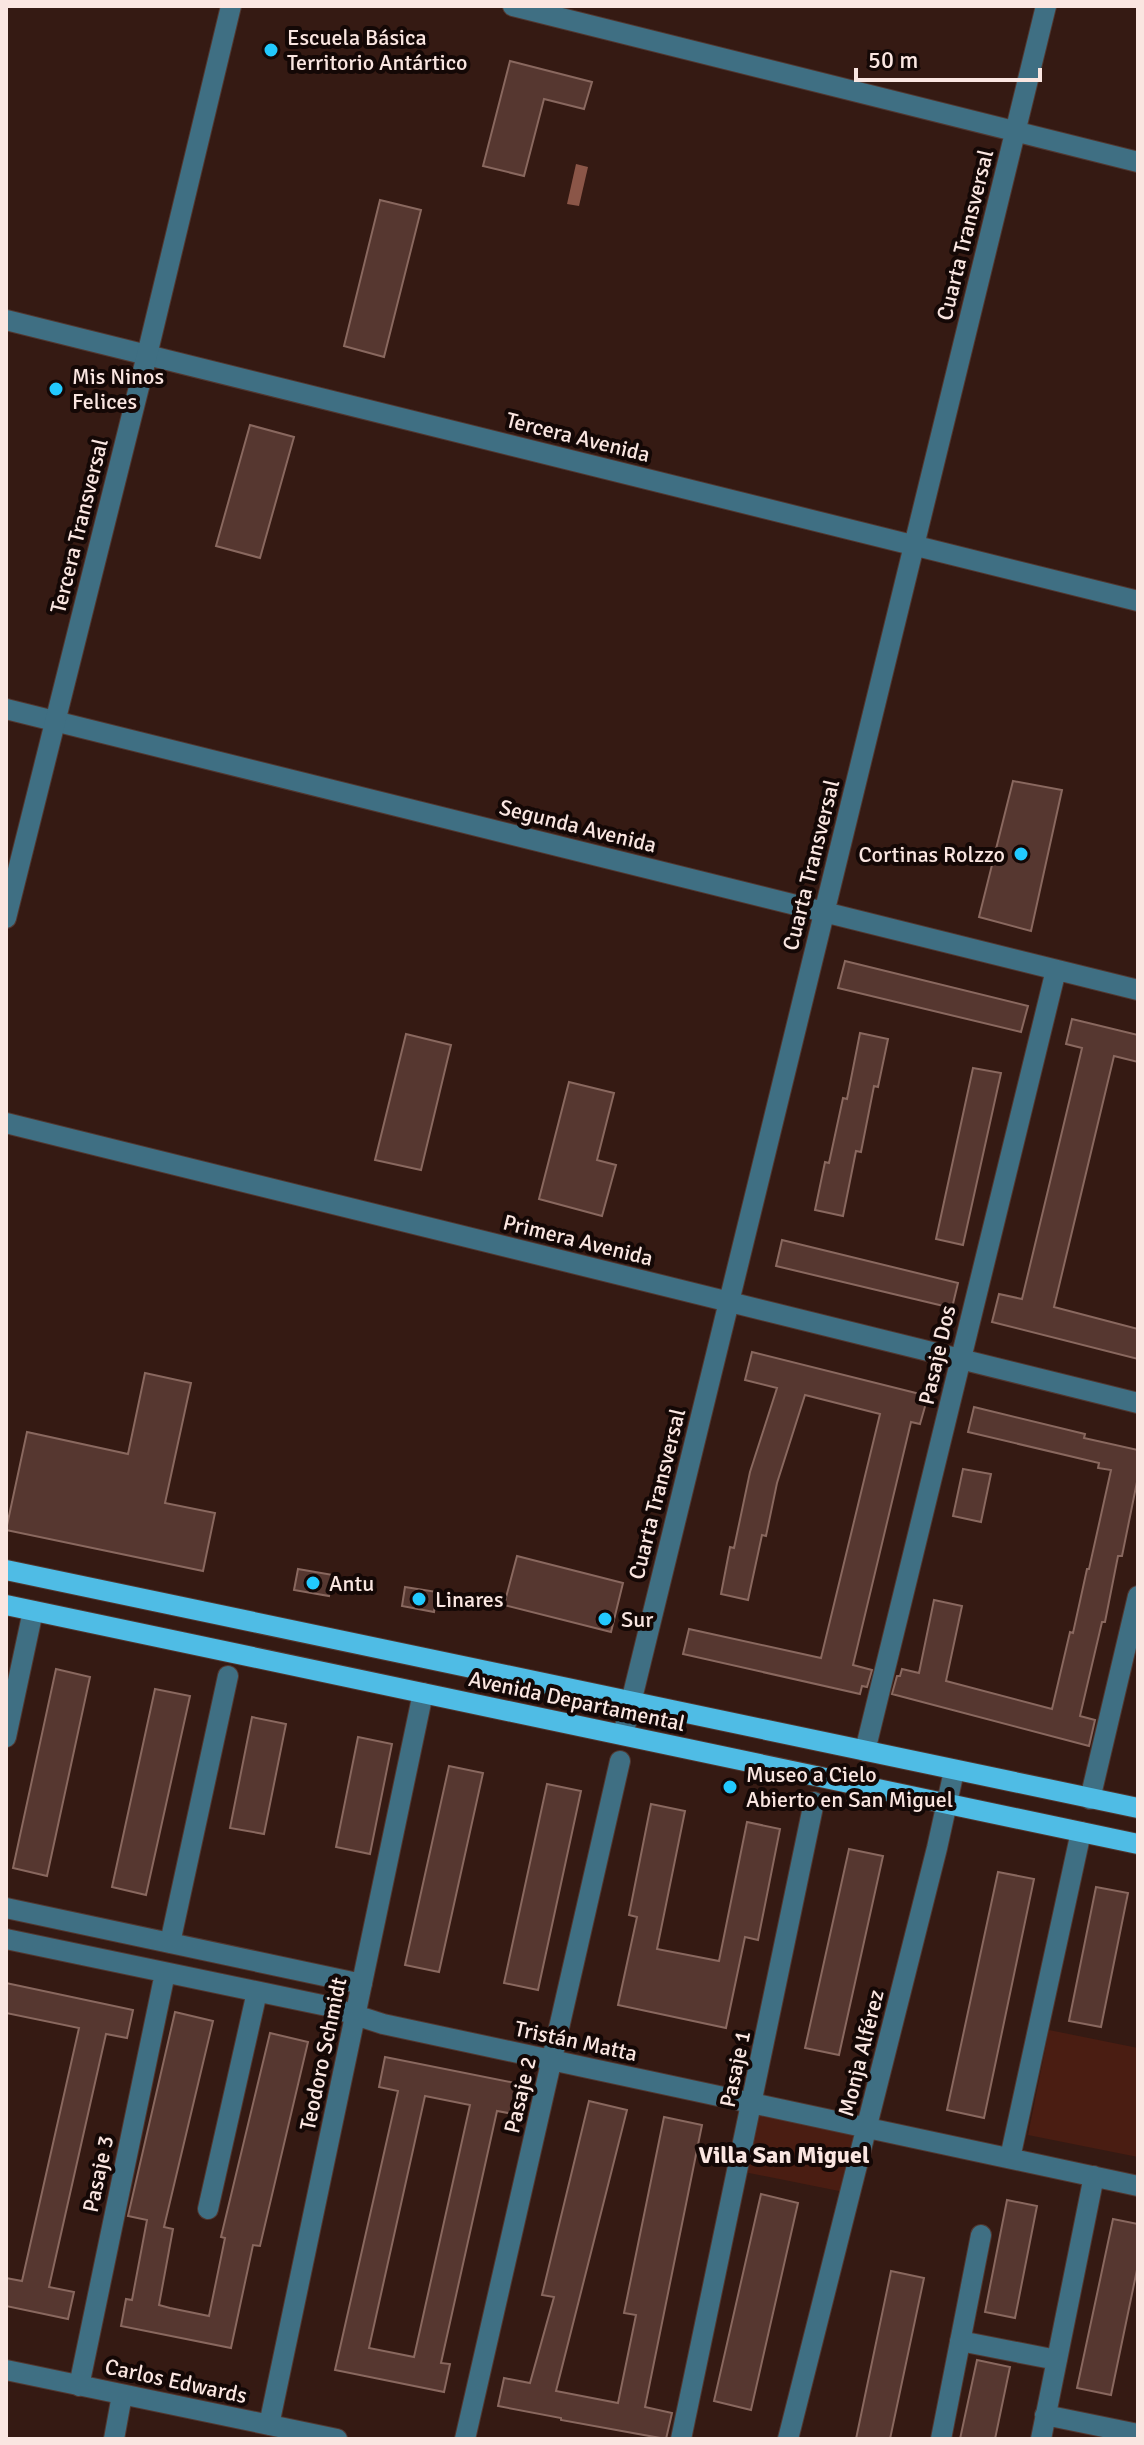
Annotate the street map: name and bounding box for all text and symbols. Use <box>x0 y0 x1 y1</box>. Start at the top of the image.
place label: Escuela Básica Territorio Antártico <box>287 24 467 76</box>
scale bar <box>856 32 1040 82</box>
marker: Escuela Básica Territorio Antártico <box>262 41 280 59</box>
text: 50 m <box>868 45 918 75</box>
street label: Cuarta Transversal <box>931 147 999 323</box>
place label: Mis Ninos Felices <box>72 363 164 415</box>
marker: Mis Ninos Felices <box>47 380 65 398</box>
street label: Tercera Avenida <box>503 406 653 468</box>
street label: Tercera Transversal <box>44 436 114 616</box>
street label: Cuarta Transversal <box>777 777 845 953</box>
street label: Segunda Avenida <box>497 793 659 859</box>
place label: Cortinas Rolzzo <box>858 841 1005 868</box>
marker: Cortinas Rolzzo <box>1012 845 1030 863</box>
street label: Primera Avenida <box>500 1208 656 1272</box>
street label: Pasaje Dos <box>912 1303 962 1407</box>
street label: Cuarta Transversal <box>623 1406 691 1582</box>
place label: Antu <box>329 1570 374 1597</box>
marker: Antu <box>304 1574 322 1592</box>
place label: Linares <box>435 1586 504 1613</box>
marker: Linares <box>410 1590 428 1608</box>
place label: Sur <box>621 1606 653 1633</box>
marker: Sur <box>596 1610 614 1628</box>
street label: Avenida Departamental <box>466 1665 688 1737</box>
place label: Museo a Cielo Abierto en San Miguel <box>746 1761 953 1813</box>
marker: Museo a Cielo Abierto en San Miguel <box>721 1778 739 1796</box>
street label: Teodoro Schmidt <box>294 1975 352 2133</box>
street label: Monja Alférez <box>832 1987 890 2119</box>
street label: Tristán Matta <box>512 2015 640 2067</box>
street label: Pasaje 1 <box>714 2028 756 2110</box>
street label: Pasaje 2 <box>498 2054 542 2136</box>
street label: Pasaje 3 <box>77 2133 119 2215</box>
district label: Villa San Miguel <box>699 2140 870 2170</box>
street label: Carlos Edwards <box>103 2353 249 2409</box>

